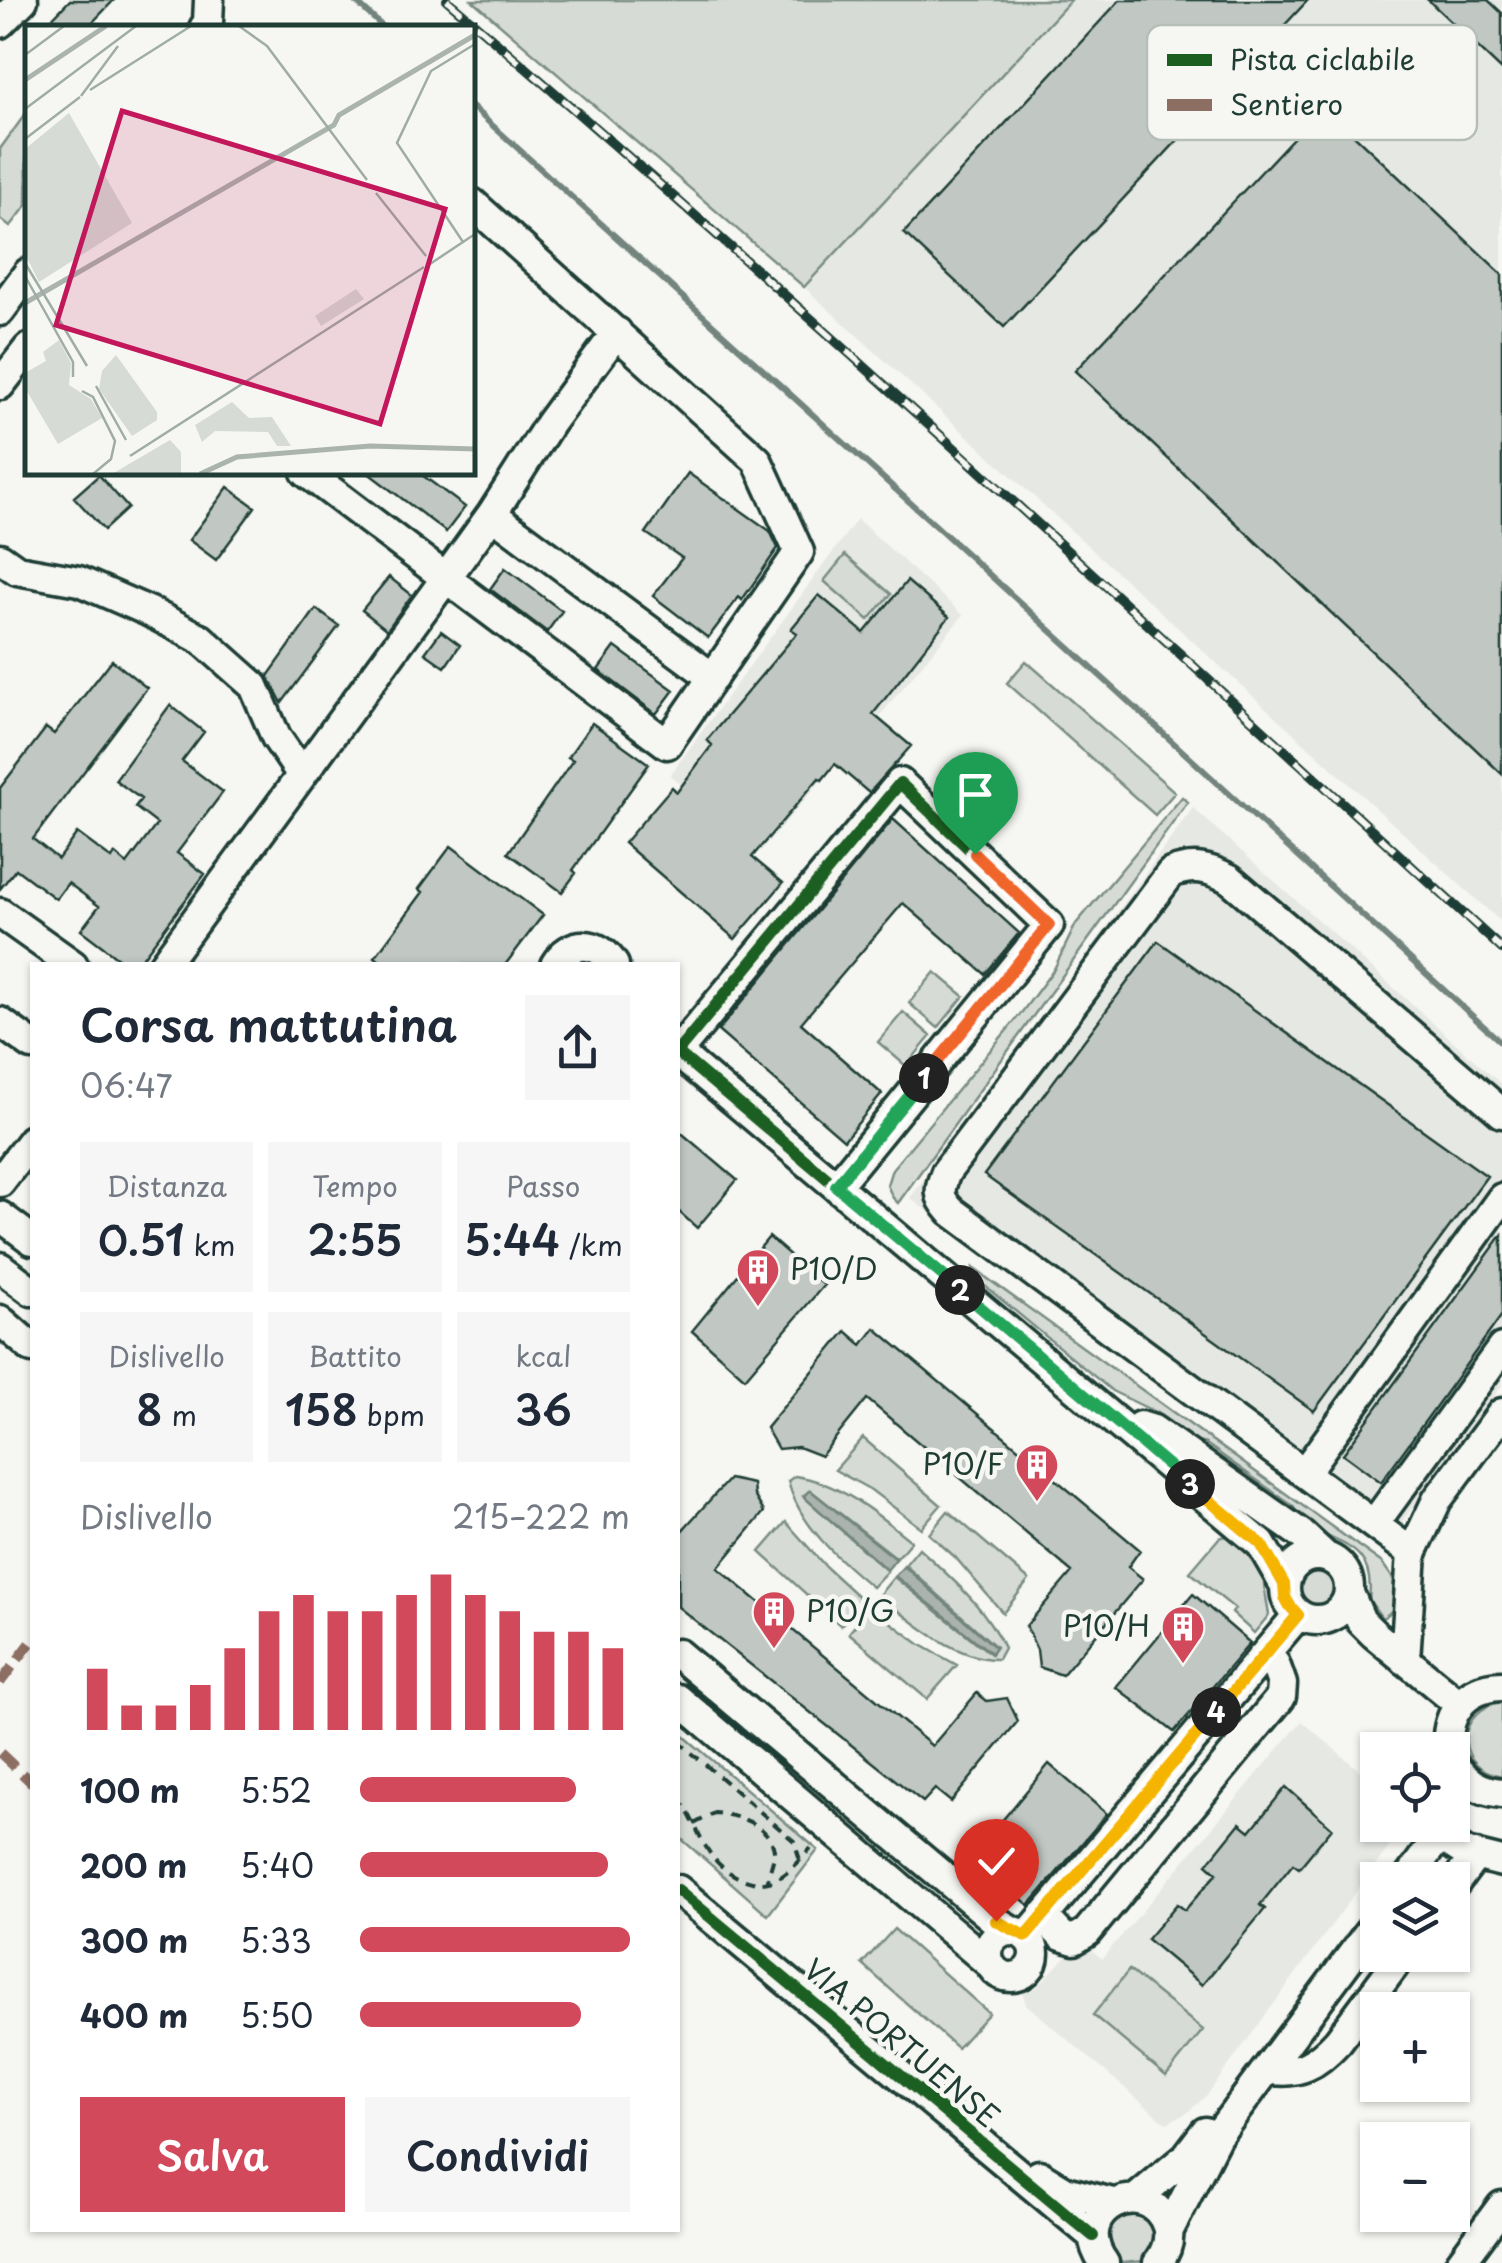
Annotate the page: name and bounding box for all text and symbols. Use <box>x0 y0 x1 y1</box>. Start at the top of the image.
inset map <box>25 25 475 475</box>
legend <box>1147 25 1477 140</box>
text: Pista ciclabile <box>1230 37 1416 80</box>
text: Sentiero <box>1230 82 1343 125</box>
pin <box>933 752 1018 855</box>
icon: arrive <box>948 767 1003 822</box>
text: Corsa mattutina <box>80 989 457 1057</box>
button: share <box>525 995 630 1100</box>
pin: 1 <box>899 1053 949 1103</box>
text: 1 <box>917 1056 931 1099</box>
text: 06:47 <box>80 1061 173 1109</box>
text: Distanza <box>107 1164 227 1207</box>
text: Tempo <box>312 1164 398 1207</box>
text: Passo <box>506 1164 580 1207</box>
text: 0.51 <box>98 1207 184 1270</box>
text: 2:55 <box>307 1207 403 1270</box>
text: 5:44 <box>464 1207 560 1270</box>
text: km <box>184 1223 236 1266</box>
text: /km <box>560 1223 623 1266</box>
place label: P10/D <box>790 1245 878 1290</box>
building icon: P10/D <box>735 1247 781 1308</box>
pin: 2 <box>935 1265 985 1315</box>
text: 2 <box>950 1268 970 1311</box>
text: Dislivello <box>109 1334 225 1377</box>
text: Battito <box>308 1334 402 1377</box>
text: kcal <box>515 1334 571 1377</box>
text: 8 <box>136 1377 163 1440</box>
text: 158 <box>285 1377 358 1440</box>
text: 36 <box>515 1377 572 1440</box>
text: m <box>163 1393 197 1436</box>
text: bpm <box>358 1393 425 1436</box>
place label: P10/F <box>923 1440 1004 1485</box>
building icon: P10/F <box>1014 1442 1060 1503</box>
pin: 3 <box>1165 1459 1215 1509</box>
text: 3 <box>1181 1462 1199 1505</box>
text: Dislivello <box>80 1492 213 1540</box>
text: 215–222 m <box>452 1492 630 1540</box>
place label: P10/G <box>806 1587 895 1632</box>
building icon: P10/G <box>751 1589 797 1650</box>
place label: P10/H <box>1063 1602 1150 1647</box>
building icon: P10/H <box>1160 1604 1206 1665</box>
pin: 4 <box>1191 1687 1241 1737</box>
text: 4 <box>1206 1690 1226 1733</box>
map controls <box>1360 1732 1470 2232</box>
button: locate <box>1360 1732 1470 1842</box>
text: 100 m <box>80 1766 180 1814</box>
text: 5:52 <box>240 1766 312 1814</box>
pin <box>954 1819 1039 1922</box>
icon: check <box>969 1834 1024 1889</box>
text: 200 m <box>80 1841 187 1889</box>
text: 5:40 <box>240 1841 314 1889</box>
button: layers <box>1360 1862 1470 1972</box>
text: 300 m <box>80 1916 188 1964</box>
text: 5:33 <box>240 1916 312 1964</box>
street label: VIA PORTUENSE <box>795 1946 1011 2138</box>
text: 400 m <box>80 1991 188 2039</box>
text: 5:50 <box>240 1991 314 2039</box>
button: + <box>1360 1992 1470 2102</box>
button: Salva <box>80 2097 345 2212</box>
button: Condividi <box>365 2097 630 2212</box>
button: − <box>1360 2122 1470 2232</box>

